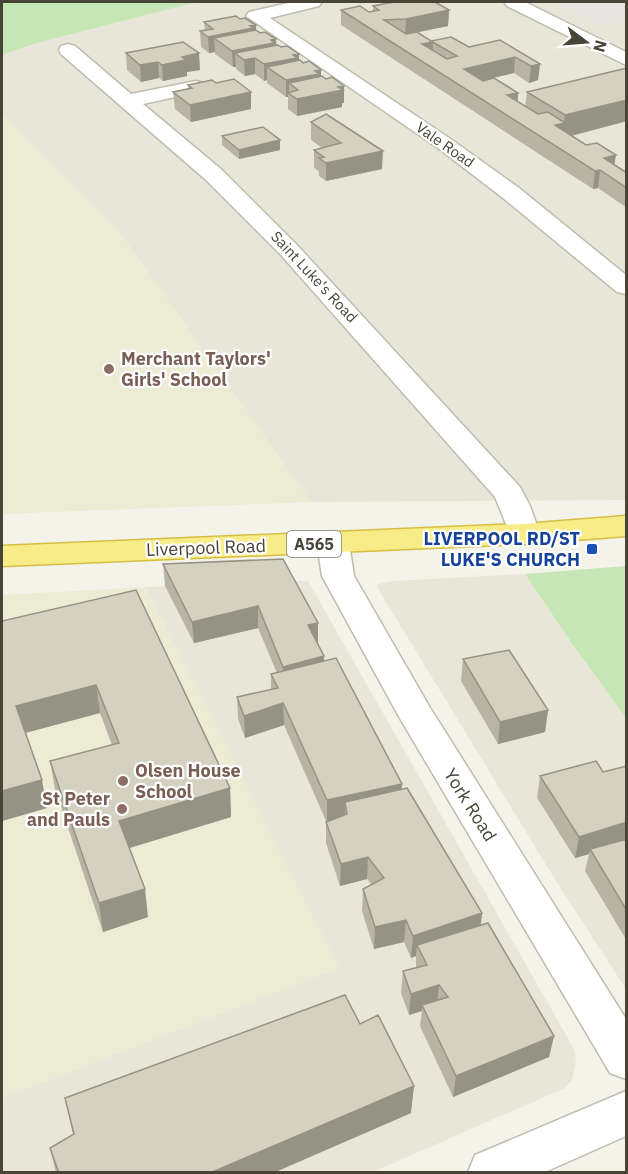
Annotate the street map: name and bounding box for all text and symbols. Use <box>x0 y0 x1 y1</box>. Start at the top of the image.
north arrow <box>556 12 616 72</box>
text: N <box>589 38 612 54</box>
street label: Vale Road <box>412 118 478 172</box>
street label: Saint Luke's Road <box>267 227 362 326</box>
place label: Merchant Taylors' Girls' School <box>121 347 271 391</box>
marker: Merchant Taylors' Girls' School <box>102 362 116 376</box>
place label: LIVERPOOL RD/ST LUKE'S CHURCH <box>424 527 580 571</box>
road number: A565 <box>287 531 341 557</box>
street label: Liverpool Road <box>146 534 266 561</box>
marker: LIVERPOOL RD/ST LUKE'S CHURCH <box>585 542 599 556</box>
place label: Olsen House School <box>135 759 241 803</box>
street label: York Road <box>439 764 502 845</box>
marker: Olsen House School <box>116 774 130 788</box>
place label: St Peter and Pauls <box>27 787 110 831</box>
marker: St Peter and Pauls <box>115 802 129 816</box>

